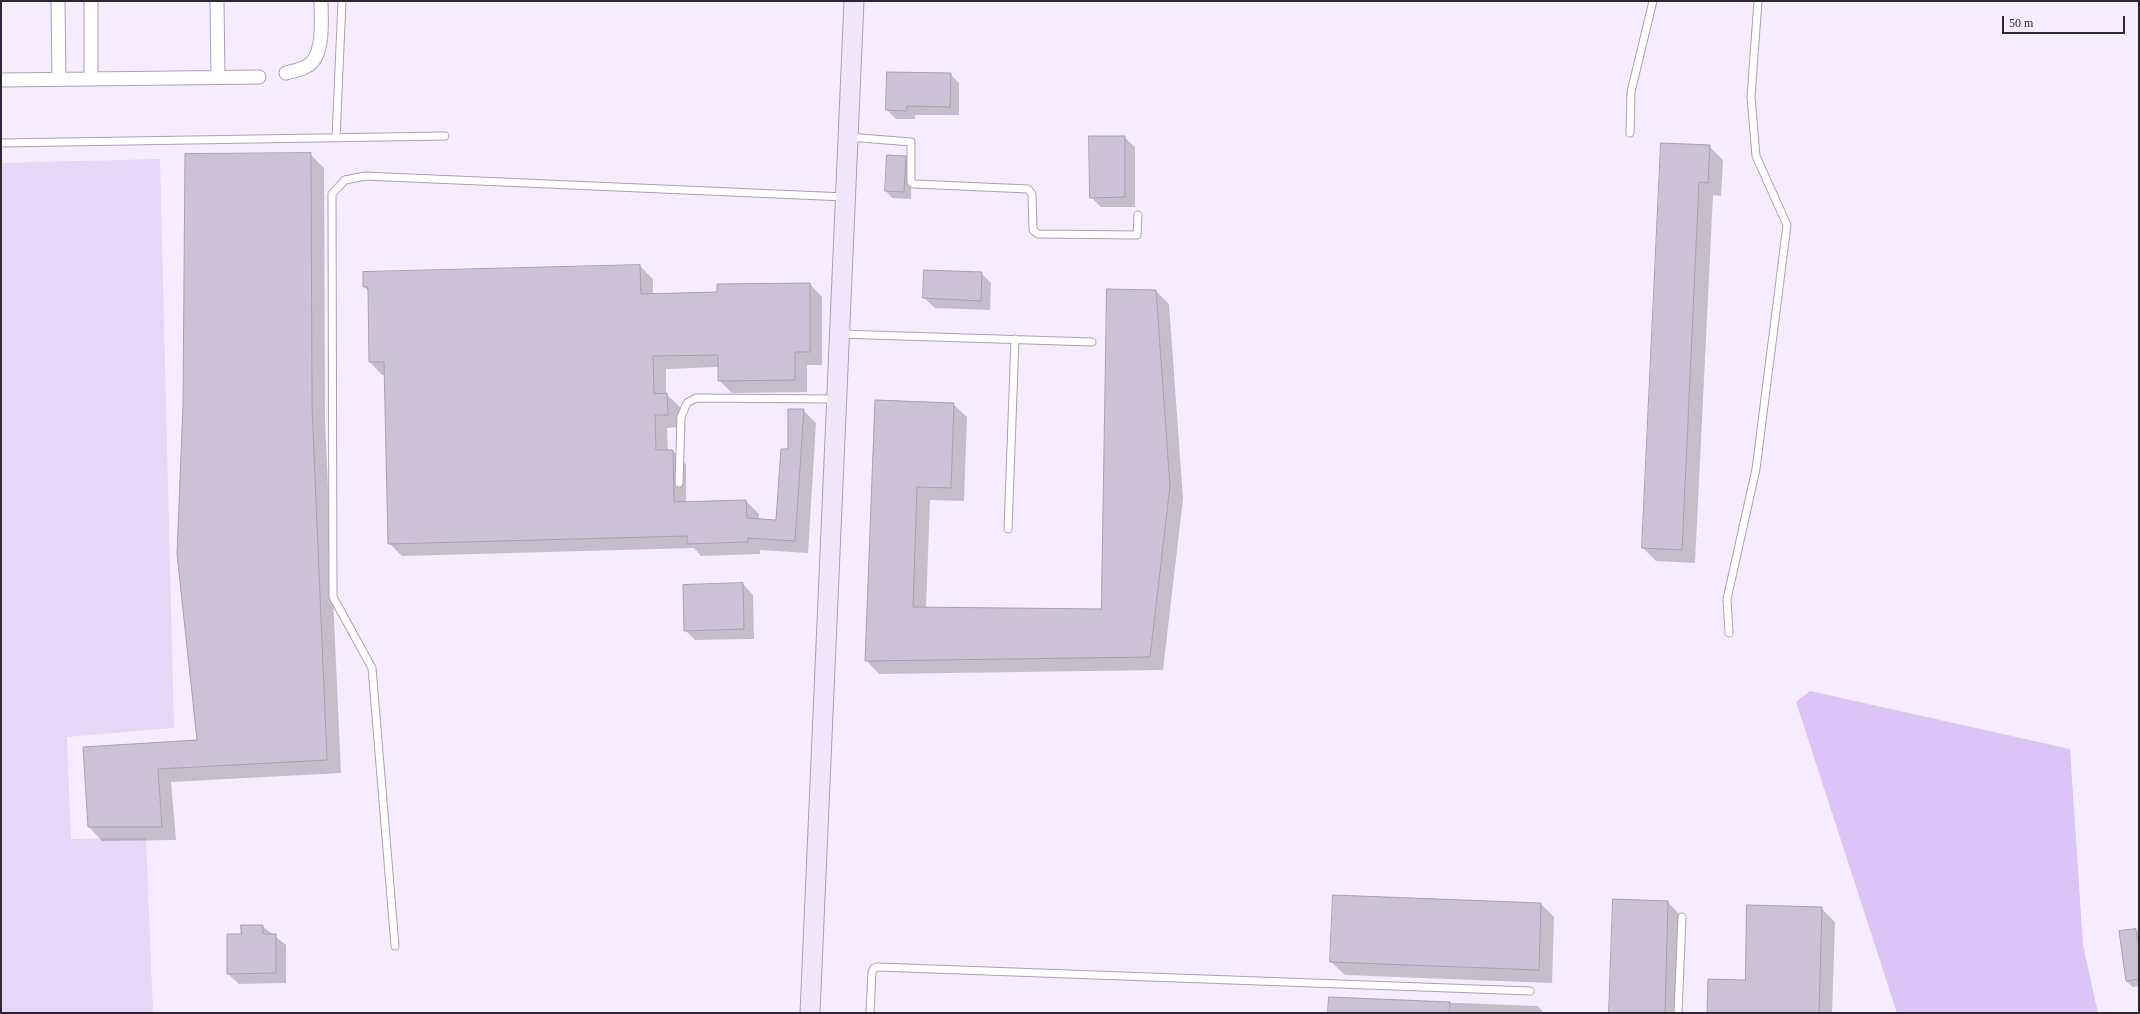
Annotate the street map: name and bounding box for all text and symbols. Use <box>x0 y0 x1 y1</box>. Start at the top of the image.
scale bar <box>2004 8 2127 34</box>
text: 50 m <box>2009 16 2033 30</box>

